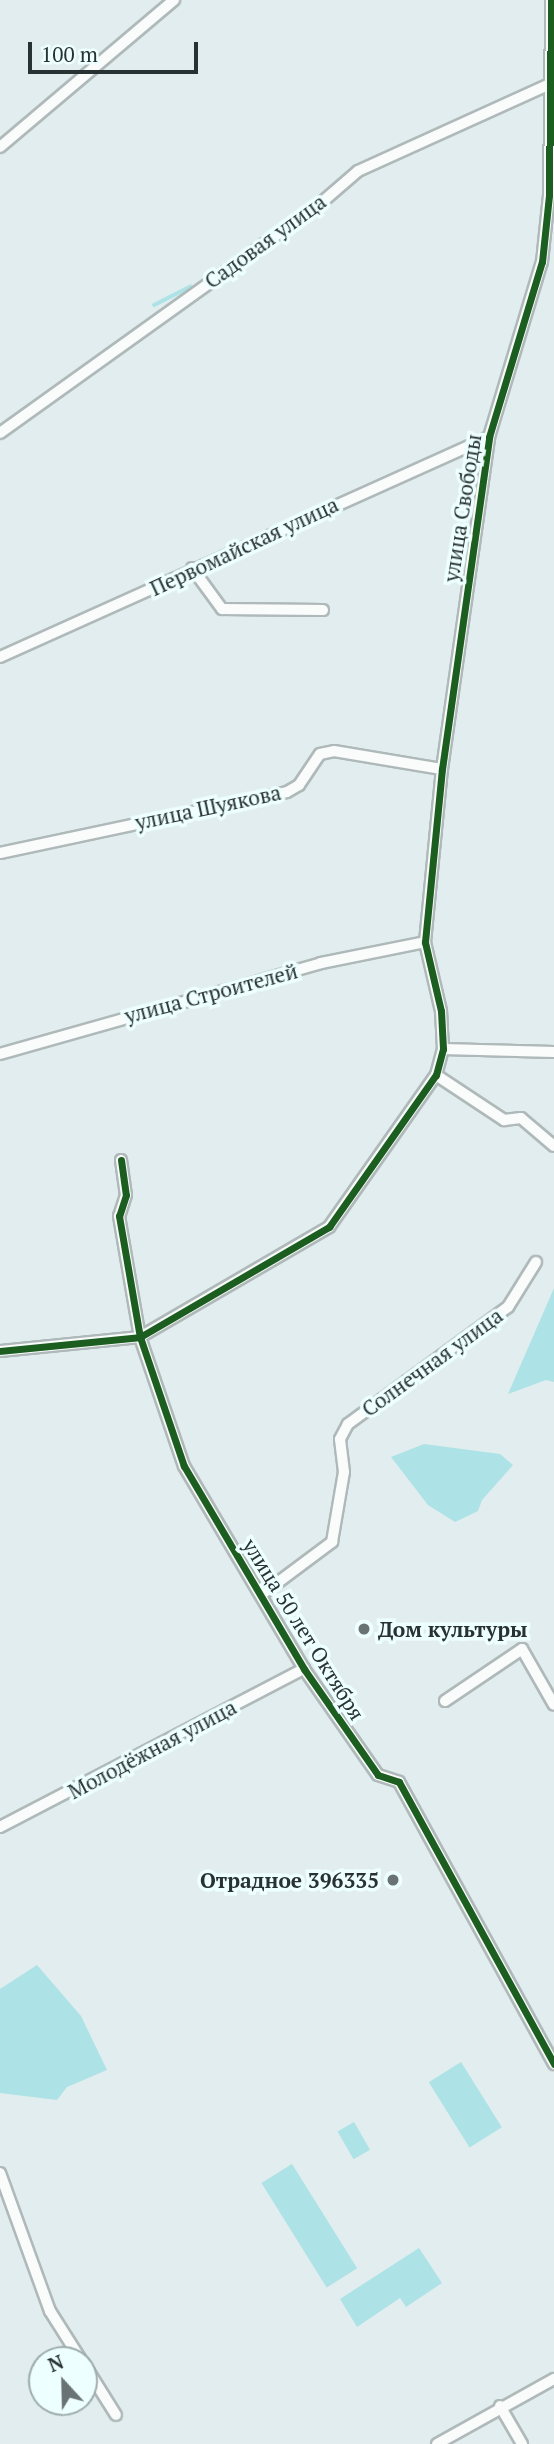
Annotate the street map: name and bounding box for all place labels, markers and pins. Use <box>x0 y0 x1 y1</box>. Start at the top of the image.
place label: Дом культуры <box>378 1616 527 1642</box>
marker: Дом культуры <box>356 1621 372 1637</box>
place label: Отрадное 396335 <box>200 1867 379 1893</box>
marker: Отрадное 396335 <box>385 1872 401 1888</box>

